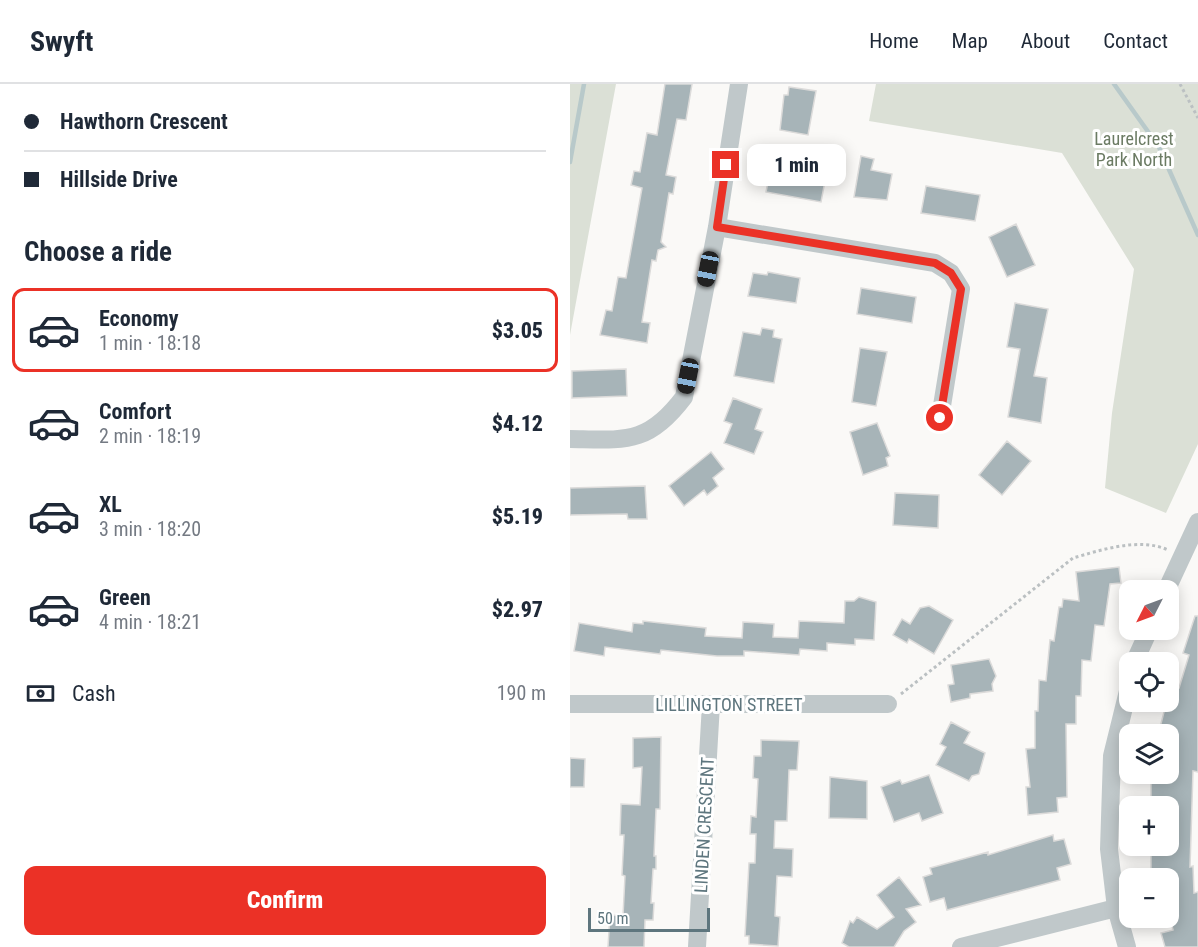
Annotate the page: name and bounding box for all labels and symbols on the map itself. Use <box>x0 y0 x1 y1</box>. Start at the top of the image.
park label: Laurelcrest Park North <box>1094 128 1174 170</box>
callout: 1 min <box>747 144 846 186</box>
route end <box>712 151 739 178</box>
car <box>696 250 720 288</box>
car <box>676 357 700 395</box>
route start <box>926 404 953 431</box>
north arrow <box>1119 580 1179 640</box>
street label: LILLINGTON STREET <box>655 694 803 715</box>
street label: LINDEN CRESCENT <box>690 756 718 894</box>
scale bar <box>588 905 710 932</box>

